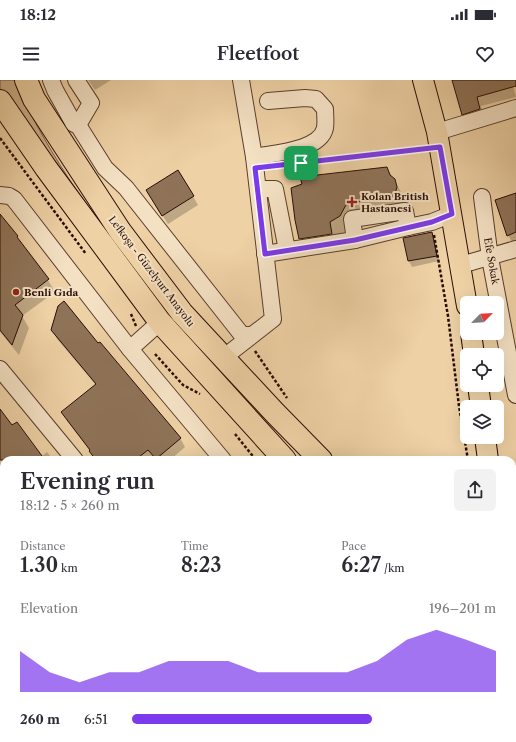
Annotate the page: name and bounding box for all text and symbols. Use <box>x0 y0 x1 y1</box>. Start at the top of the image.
text: 18:12 <box>20 5 56 24</box>
icon: menu <box>20 43 42 65</box>
text: Fleetfoot <box>217 43 299 65</box>
icon: heart <box>474 43 496 65</box>
pin <box>284 146 318 180</box>
icon: arrive <box>290 152 312 174</box>
place label: Kolan British Hastanesi <box>361 190 429 215</box>
marker: Kolan British Hastanesi <box>346 196 358 208</box>
street label: Lefkoşa - Güzelyurt Anayolu <box>106 213 198 329</box>
street label: Efe Sokak <box>481 237 502 287</box>
place label: Benli Gıda <box>24 286 79 299</box>
marker: Benli Gıda <box>11 287 21 297</box>
north arrow <box>460 296 504 340</box>
map controls <box>460 296 504 444</box>
button: locate <box>460 348 504 392</box>
button: layers <box>460 400 504 444</box>
text: Evening run <box>20 468 155 495</box>
button: share <box>454 469 496 511</box>
text: 18:12 · 5 × 260 m <box>20 497 120 513</box>
text: Distance <box>20 539 66 553</box>
text: Time <box>181 539 208 553</box>
text: Pace <box>341 539 366 553</box>
text: 1.30 <box>20 553 58 577</box>
text: 8:23 <box>181 553 222 577</box>
text: 6:27 <box>341 553 381 577</box>
text: km <box>58 561 78 575</box>
text: /km <box>381 561 405 575</box>
text: Elevation <box>20 600 78 616</box>
text: 196–201 m <box>429 600 496 616</box>
text: 260 m <box>20 711 60 727</box>
text: 6:51 <box>84 711 108 727</box>

